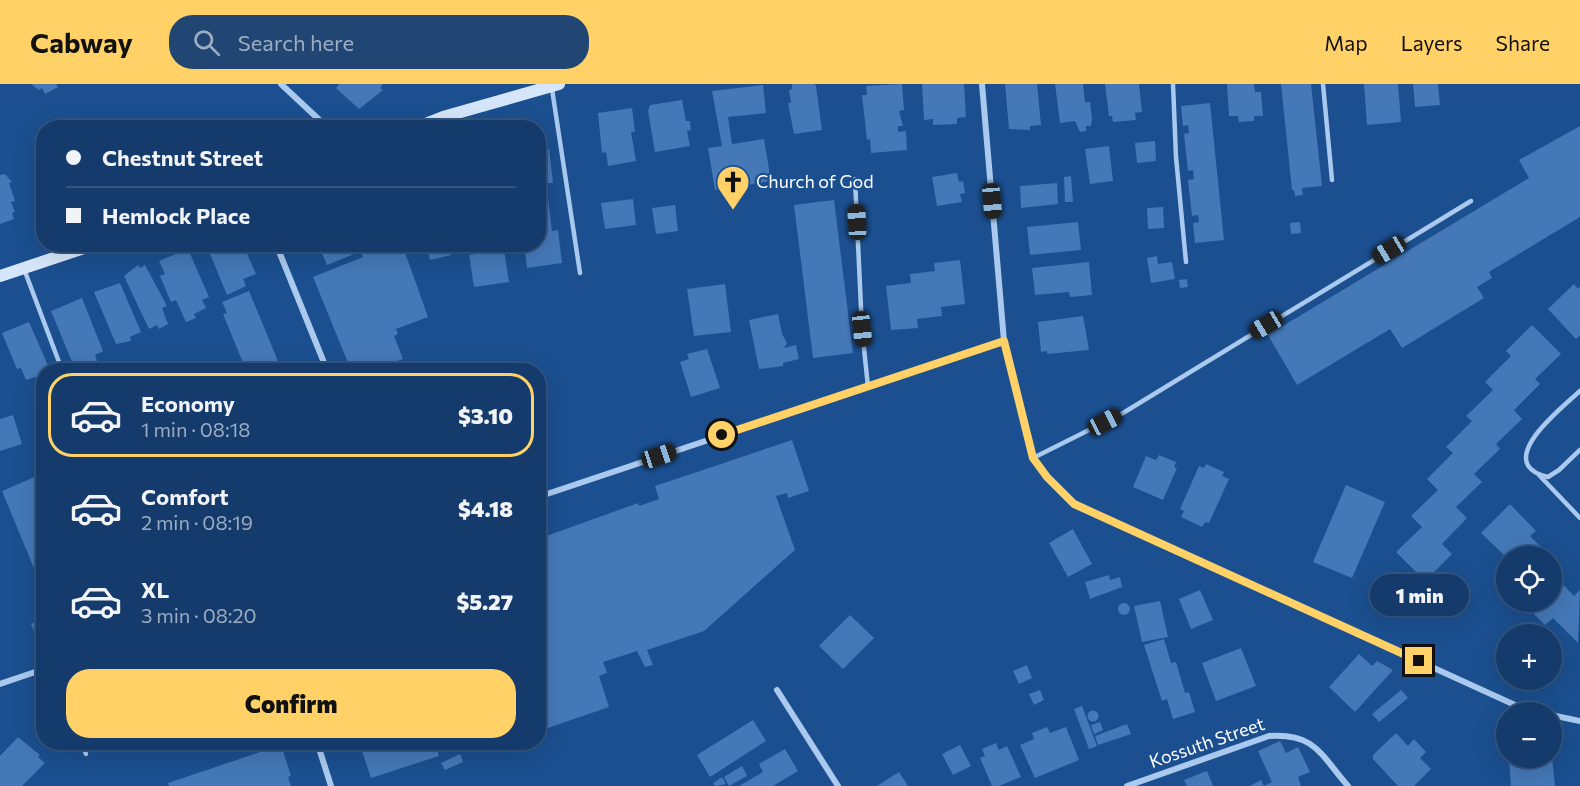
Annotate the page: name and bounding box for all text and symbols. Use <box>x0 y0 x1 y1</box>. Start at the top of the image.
search box <box>169 15 589 69</box>
text: Cabway <box>30 25 133 59</box>
icon: search <box>190 26 223 59</box>
text: Search here <box>238 29 354 56</box>
text: Map <box>1324 30 1368 55</box>
text: Layers <box>1401 30 1463 55</box>
text: Share <box>1496 30 1550 55</box>
text: Chestnut Street <box>102 144 263 171</box>
church icon: Church of God <box>715 164 751 211</box>
place label: Church of God <box>756 170 874 192</box>
car <box>981 182 1003 220</box>
text: Hemlock Place <box>102 202 250 229</box>
car <box>847 204 867 240</box>
car <box>1369 233 1409 267</box>
car <box>1246 308 1286 342</box>
car <box>851 310 873 348</box>
icon: car <box>69 388 123 442</box>
text: Economy <box>141 390 235 417</box>
text: $3.10 <box>458 402 513 429</box>
car <box>1085 406 1125 438</box>
text: 1 min · 08:18 <box>141 417 250 441</box>
route start <box>708 421 735 448</box>
car <box>639 442 679 470</box>
icon: car <box>69 481 123 535</box>
text: Comfort <box>141 483 229 510</box>
text: $4.18 <box>458 495 513 522</box>
text: 2 min · 08:19 <box>141 510 253 534</box>
map controls <box>1496 546 1562 768</box>
button: locate <box>1496 546 1562 612</box>
icon: car <box>69 574 123 628</box>
callout: 1 min <box>1370 574 1468 616</box>
text: XL <box>141 576 169 603</box>
text: 1 min <box>1395 583 1444 607</box>
text: $5.27 <box>456 588 513 615</box>
text: 3 min · 08:20 <box>141 603 257 627</box>
button: + <box>1496 624 1562 690</box>
route end <box>1405 647 1432 674</box>
button: Confirm <box>66 669 516 738</box>
button: − <box>1496 702 1562 768</box>
street label: Kossuth Street <box>1146 712 1267 772</box>

